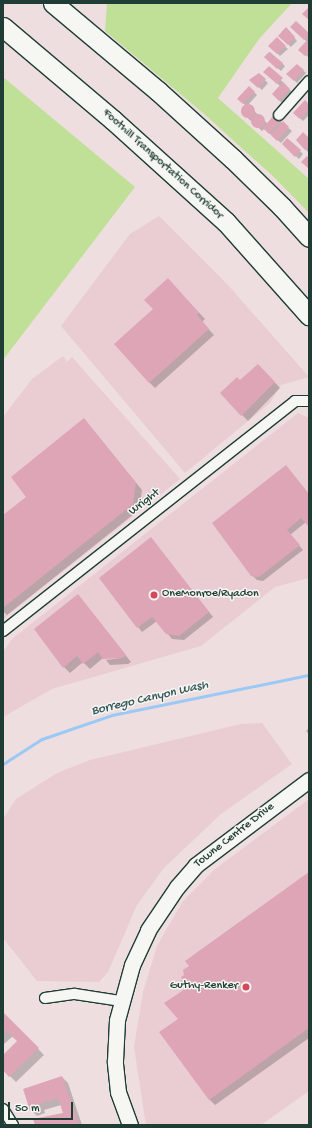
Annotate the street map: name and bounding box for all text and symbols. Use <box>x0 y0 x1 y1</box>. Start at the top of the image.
street label: Foothill Transportation Corridor <box>99 107 225 223</box>
street label: Wright <box>127 486 163 520</box>
place label: OneMonroe/Ryadon <box>162 588 259 602</box>
marker: OneMonroe/Ryadon <box>149 590 159 600</box>
water label: Borrego Canyon Wash <box>90 678 210 720</box>
street label: Towne Centre Drive <box>192 800 278 872</box>
place label: Guthy-Renker <box>170 980 238 994</box>
marker: Guthy-Renker <box>241 982 251 992</box>
scale bar <box>10 1094 75 1120</box>
text: 50 m <box>15 1102 40 1116</box>

